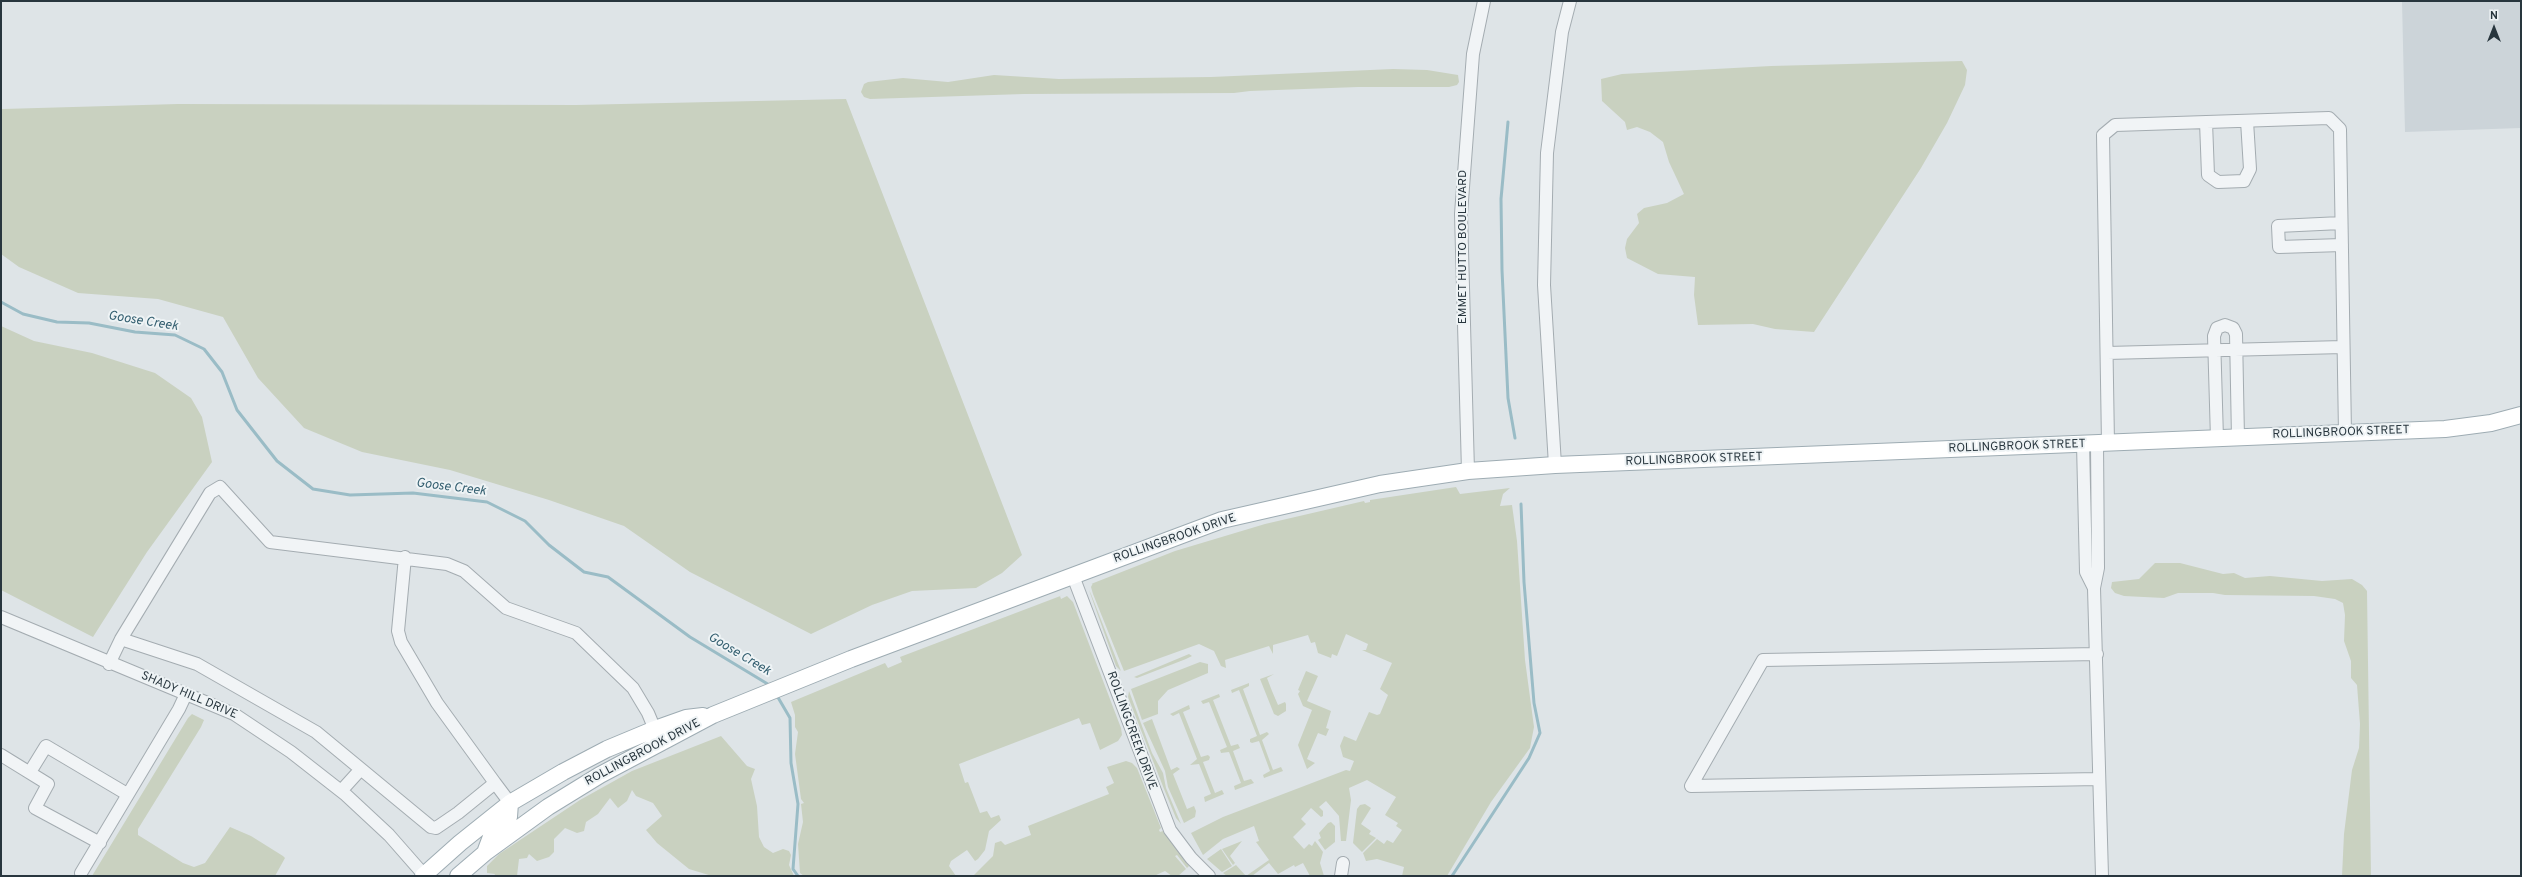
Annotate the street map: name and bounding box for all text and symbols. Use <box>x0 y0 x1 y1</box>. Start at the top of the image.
north arrow <box>2474 8 2514 48</box>
text: N <box>2490 9 2498 23</box>
street label: EMMET HUTTO BOULEVARD <box>1457 170 1471 324</box>
water label: Goose Creek <box>107 309 179 335</box>
street label: ROLLINGBROOK STREET <box>2272 423 2410 443</box>
street label: ROLLINGBROOK STREET <box>1948 437 2086 457</box>
street label: ROLLINGBROOK STREET <box>1625 450 1763 470</box>
water label: Goose Creek <box>415 476 487 500</box>
street label: ROLLINGBROOK DRIVE <box>1112 511 1238 567</box>
water label: Goose Creek <box>705 630 773 680</box>
street label: SHADY HILL DRIVE <box>139 669 239 723</box>
street label: ROLLINGCREEK DRIVE <box>1103 670 1159 792</box>
street label: ROLLINGBROOK DRIVE <box>583 716 703 790</box>

